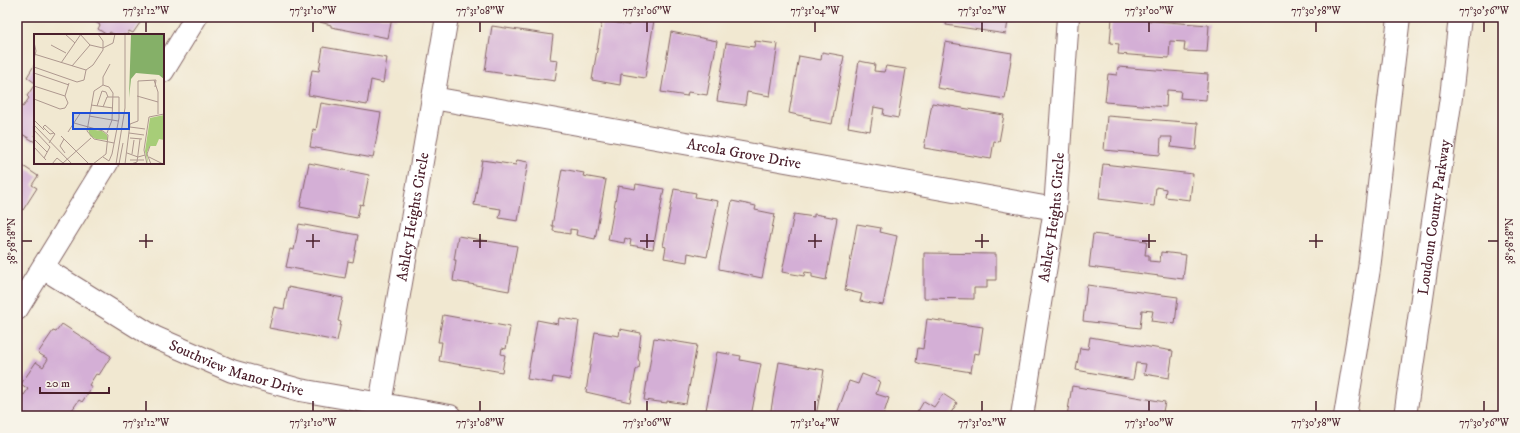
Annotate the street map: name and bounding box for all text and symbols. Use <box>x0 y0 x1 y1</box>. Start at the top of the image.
text: 77°31'12"W <box>123 5 170 17</box>
text: 77°31'10"W <box>290 5 337 17</box>
text: 77°31'08"W <box>456 5 505 17</box>
text: 77°31'06"W <box>623 5 672 17</box>
text: 77°31'04"W <box>791 5 840 17</box>
text: 77°31'02"W <box>958 5 1007 17</box>
text: 77°31'00"W <box>1125 5 1174 17</box>
text: 77°30'58"W <box>1291 5 1342 17</box>
text: 77°30'56"W <box>1459 5 1510 17</box>
inset map <box>34 34 164 164</box>
street label: Arcola Grove Drive <box>685 134 803 174</box>
street label: Loudoun County Parkway <box>1414 137 1455 296</box>
street label: Ashley Heights Circle <box>392 151 433 283</box>
street label: Ashley Heights Circle <box>1034 152 1069 284</box>
text: 38°58'18"N <box>6 218 18 264</box>
text: 38°58'18"N <box>1504 218 1516 264</box>
street label: Southview Manor Drive <box>166 336 305 400</box>
scale bar <box>40 369 109 395</box>
text: 20 m <box>46 376 70 391</box>
text: 77°31'12"W <box>123 417 170 429</box>
text: 77°31'10"W <box>290 417 337 429</box>
text: 77°31'08"W <box>456 417 505 429</box>
text: 77°31'06"W <box>623 417 672 429</box>
text: 77°31'04"W <box>791 417 840 429</box>
text: 77°31'02"W <box>958 417 1007 429</box>
text: 77°31'00"W <box>1125 417 1174 429</box>
text: 77°30'58"W <box>1291 417 1342 429</box>
text: 77°30'56"W <box>1459 417 1510 429</box>

